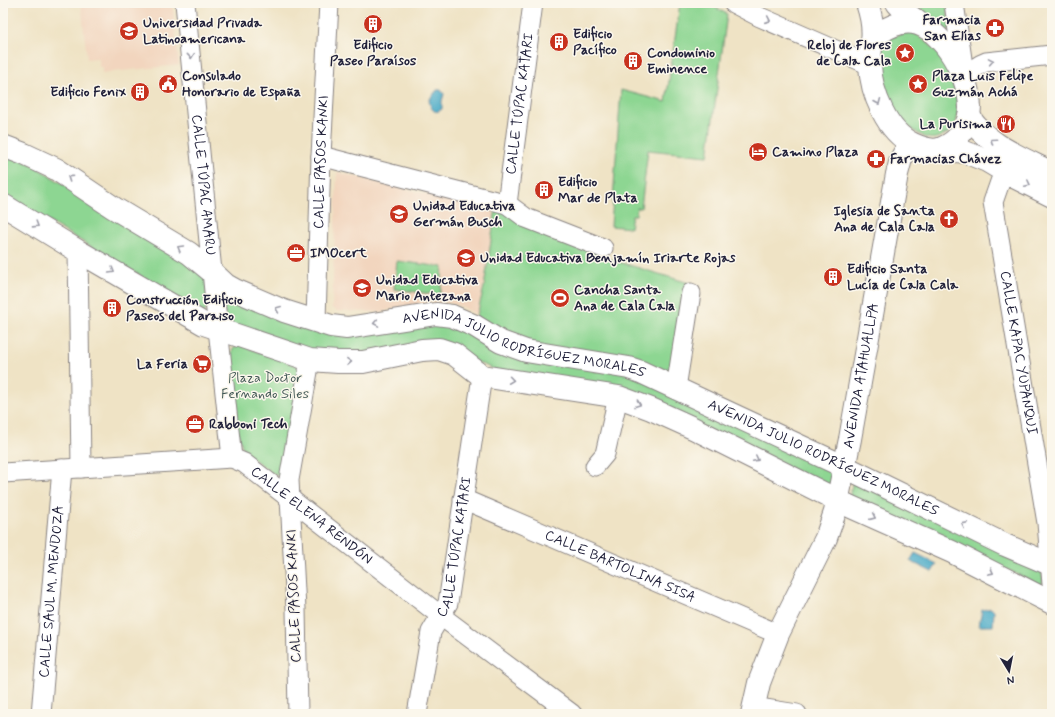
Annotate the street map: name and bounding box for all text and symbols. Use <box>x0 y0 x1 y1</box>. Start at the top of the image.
place label: Farmacia San Elías <box>922 11 982 45</box>
building icon: Edificio Paseo Paraísos <box>362 13 384 35</box>
place label: Universidad Privada Latinoamericana <box>143 14 263 48</box>
one-way arrow <box>765 16 772 24</box>
pharmacy icon: Farmacia San Elías <box>984 17 1006 39</box>
school or university icon: Universidad Privada Latinoamericana <box>118 20 140 42</box>
place label: Edificio Pacífico <box>573 25 617 59</box>
building icon: Edificio Pacífico <box>548 31 570 53</box>
street label: CALLE TÚPAC KATARI <box>502 32 538 176</box>
place label: Edificio Paseo Paraísos <box>330 36 417 70</box>
place label: Reloj de Flores de Cala Cala <box>807 36 892 70</box>
place icon: Reloj de Flores de Cala Cala <box>894 42 916 64</box>
place label: Condominio Eminence <box>647 44 715 78</box>
building icon: Condominio Eminence <box>622 50 644 72</box>
one-way arrow <box>186 53 195 59</box>
one-way arrow <box>988 57 994 66</box>
place label: Consulado Honorario de España <box>182 67 301 101</box>
place label: Plaza Luis Felipe Guzmán Achá <box>932 67 1034 101</box>
public building icon: Consulado Honorario de España <box>157 73 179 95</box>
place icon: Plaza Luis Felipe Guzmán Achá <box>907 73 929 95</box>
building icon: Edificio Fenix <box>129 81 151 103</box>
place label: Edificio Fenix <box>50 83 126 101</box>
street label: CALLE PASOS KANKI <box>310 95 333 229</box>
one-way arrow <box>874 98 882 105</box>
restaurant icon: La Purisima <box>995 113 1017 135</box>
street label: CALLE TÚPAC AMARU <box>187 114 219 256</box>
place label: La Purisima <box>919 115 992 133</box>
one-way arrow <box>990 138 997 146</box>
hotel icon: Camino Plaza <box>747 141 769 163</box>
place label: Camino Plaza <box>772 143 859 161</box>
pharmacy icon: Farmacias Chávez <box>865 148 887 170</box>
place label: Farmacias Chávez <box>890 150 1002 168</box>
place label: Edificio Mar de Plata <box>558 173 638 207</box>
one-way arrow <box>67 176 74 183</box>
building icon: Edificio Mar de Plata <box>533 179 555 201</box>
one-way arrow <box>1024 179 1031 186</box>
place label: Unidad Educativa Germán Busch <box>413 197 515 231</box>
place label: Iglesia de Santa Ana de Cala Cala <box>833 202 935 236</box>
school or university icon: Unidad Educativa Germán Busch <box>388 203 410 225</box>
church icon: Iglesia de Santa Ana de Cala Cala <box>938 208 960 230</box>
one-way arrow <box>32 221 39 228</box>
office icon: IMOcert <box>285 242 307 264</box>
place label: IMOcert <box>310 244 367 262</box>
one-way arrow <box>177 245 184 252</box>
school or university icon: Unidad Educativa Benjamín Iriarte Rojas <box>455 247 477 269</box>
place label: Unidad Educativa Benjamín Iriarte Rojas <box>480 249 736 268</box>
place label: Edificio Santa Lucía de Cala Cala <box>847 260 959 294</box>
building icon: Edificio Santa Lucía de Cala Cala <box>822 266 844 288</box>
one-way arrow <box>108 267 115 274</box>
street label: CALLE KAPAC YUPANQUI <box>996 270 1041 436</box>
place label: Unidad Educativa Mario Antezana <box>376 271 478 305</box>
school or university icon: Unidad Educativa Mario Antezana <box>351 277 373 299</box>
place label: Cancha Santa Ana de Cala Cala <box>574 281 675 315</box>
sports icon: Cancha Santa Ana de Cala Cala <box>549 287 571 309</box>
place label: Construcción Edificio Paseos del Paraiso <box>126 291 243 325</box>
building icon: Construcción Edificio Paseos del Paraiso <box>101 297 123 319</box>
street label: AVENIDA ATAHUALLPA <box>839 302 883 450</box>
street label: AVENIDA JULIO RODRÍGUEZ MORALES <box>401 305 649 382</box>
one-way arrow <box>275 306 283 314</box>
one-way arrow <box>373 318 380 327</box>
supermarket icon: La Feria <box>191 353 213 375</box>
place label: La Feria <box>137 355 188 373</box>
one-way arrow <box>346 358 352 366</box>
park label: Plaza Doctor Fernando Siles <box>221 369 309 403</box>
one-way arrow <box>508 375 514 384</box>
street label: AVENIDA JULIO RODRÍGUEZ MORALES <box>705 395 942 520</box>
one-way arrow <box>635 399 642 408</box>
office icon: Rabboni Tech <box>184 413 206 435</box>
place label: Rabboni Tech <box>209 415 288 433</box>
one-way arrow <box>752 454 759 462</box>
street label: CALLE ELENA RENDÓN <box>247 462 376 568</box>
street label: CALLE TÚPAC KATARI <box>433 476 476 621</box>
street label: CALLE SAUL M. MENDOZA <box>35 505 68 678</box>
one-way arrow <box>870 512 877 520</box>
one-way arrow <box>960 522 968 530</box>
street label: CALLE BARTOLINA SISA <box>542 526 699 607</box>
street label: CALLE PASOS KANKI <box>283 529 305 663</box>
one-way arrow <box>987 567 994 575</box>
north arrow <box>989 651 1029 691</box>
text: N <box>1006 672 1015 687</box>

